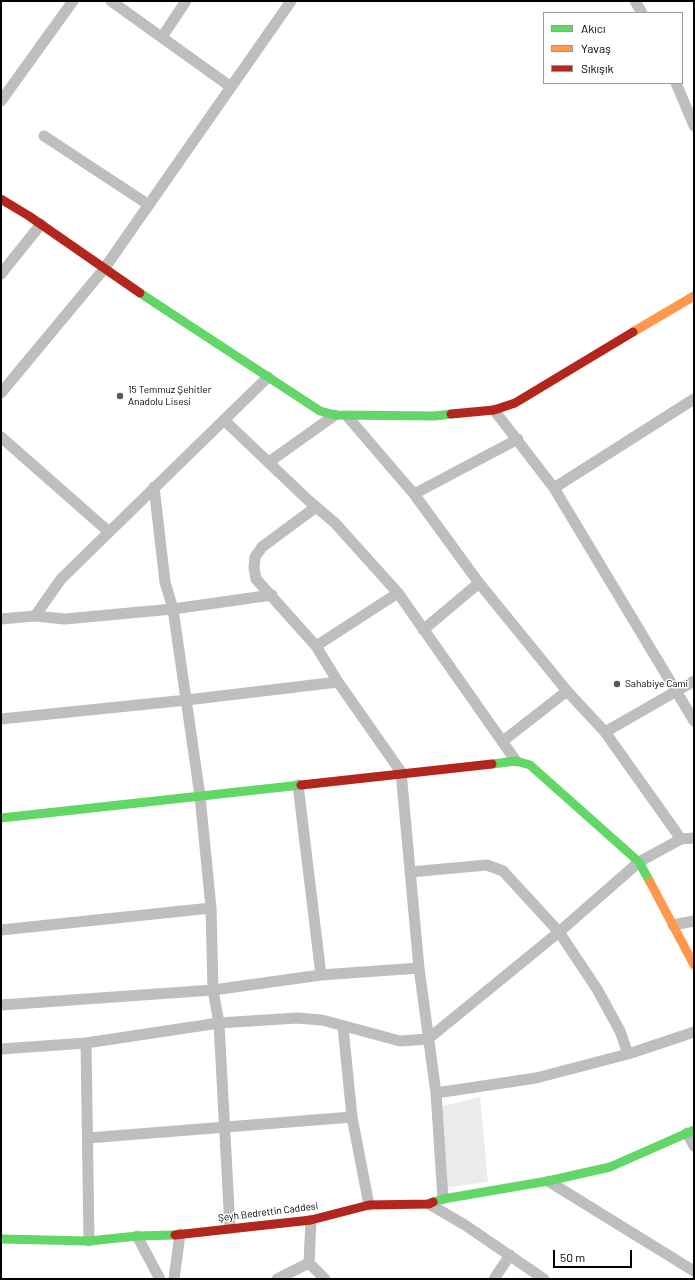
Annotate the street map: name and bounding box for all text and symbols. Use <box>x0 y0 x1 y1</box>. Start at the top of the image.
legend <box>543 12 683 84</box>
text: Akıcı <box>581 21 606 35</box>
text: Yavaş <box>581 41 611 55</box>
text: Sıkışık <box>581 61 613 75</box>
place label: 15 Temmuz Şehitler Anadolu Lisesi <box>128 384 211 408</box>
marker: 15 Temmuz Şehitler Anadolu Lisesi <box>115 391 125 401</box>
place label: Sahabiye Cami <box>625 678 688 690</box>
marker: Sahabiye Cami <box>612 679 622 689</box>
street label: Şeyh Bedrettin Caddesi <box>217 1200 319 1224</box>
scale bar <box>555 1242 634 1268</box>
text: 50 m <box>560 1250 585 1264</box>

